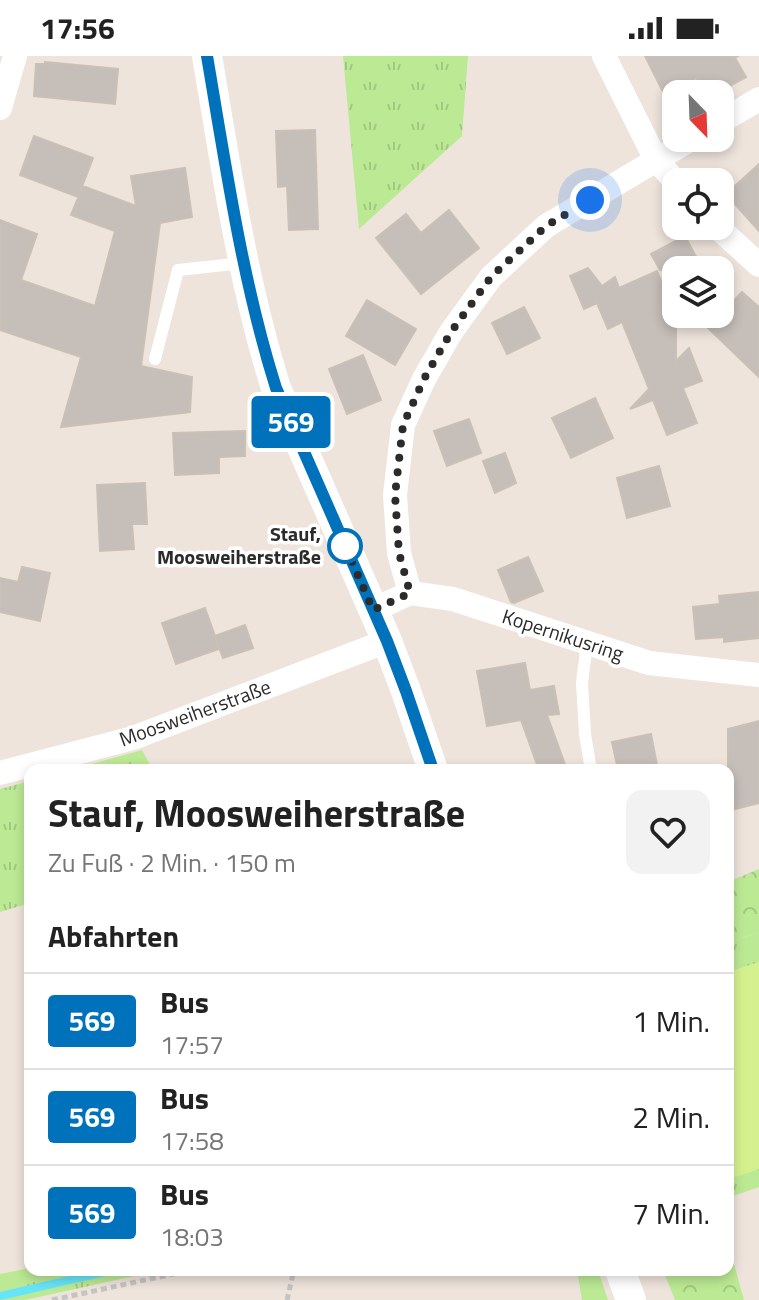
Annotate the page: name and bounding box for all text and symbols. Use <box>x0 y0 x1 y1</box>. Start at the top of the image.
text: 17:56 <box>40 5 115 51</box>
north arrow <box>662 80 734 152</box>
map controls <box>662 80 734 328</box>
button: locate <box>662 168 734 240</box>
your location <box>570 180 610 220</box>
button: layers <box>662 256 734 328</box>
line badge: 569 <box>245 396 337 448</box>
text: 569 <box>267 400 315 443</box>
place label: Stauf, Moosweiherstraße <box>157 518 321 572</box>
marker: Stauf, Moosweiherstraße <box>328 529 362 563</box>
street label: Kopernikusring <box>498 600 628 669</box>
street label: Moosweiherstraße <box>115 671 275 754</box>
text: Stauf, Moosweiherstraße <box>48 784 465 842</box>
button: heart <box>626 790 710 874</box>
text: Zu Fuß · 2 Min. · 150 m <box>48 843 296 882</box>
text: Abfahrten <box>48 913 179 959</box>
text: Bus <box>160 979 209 1025</box>
text: 1 Min. <box>632 998 710 1044</box>
text: 569 <box>68 999 116 1042</box>
text: 17:57 <box>160 1025 224 1064</box>
text: Bus <box>160 1075 209 1121</box>
text: 2 Min. <box>632 1094 710 1140</box>
text: 569 <box>68 1095 116 1138</box>
text: 17:58 <box>160 1121 224 1160</box>
text: Bus <box>160 1171 209 1217</box>
text: 7 Min. <box>632 1190 710 1236</box>
text: 569 <box>68 1191 116 1234</box>
text: 18:03 <box>160 1217 224 1256</box>

